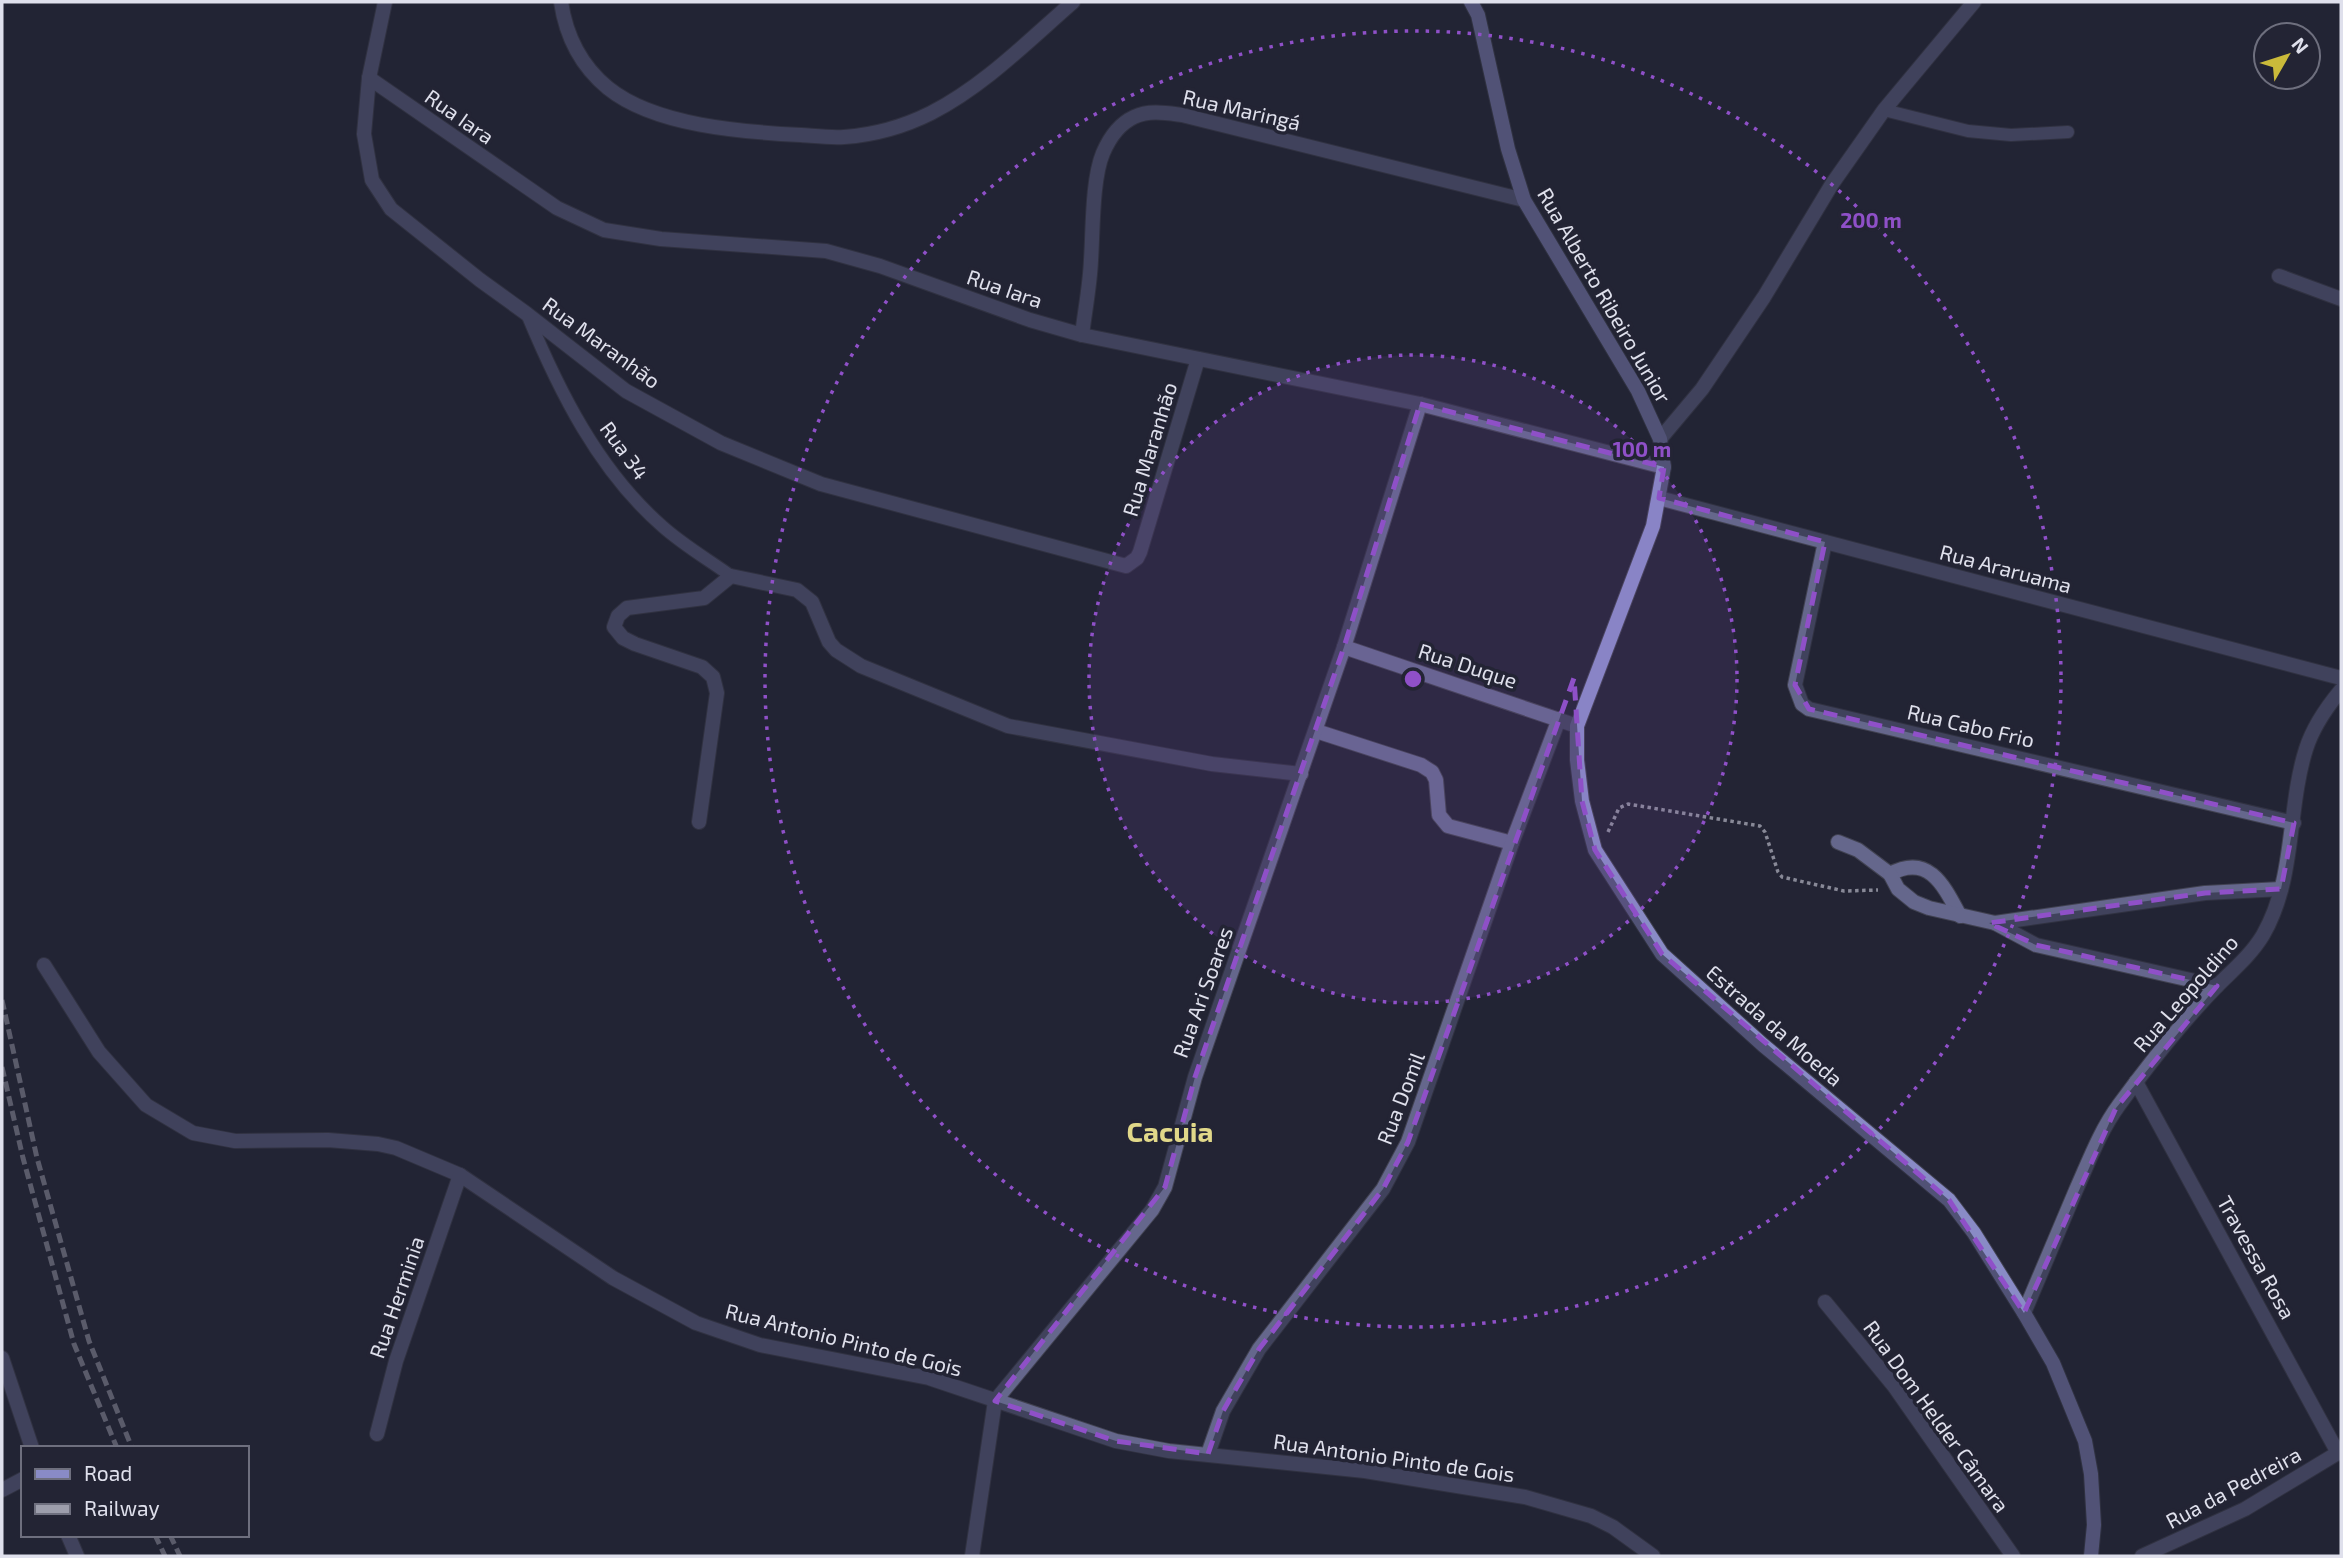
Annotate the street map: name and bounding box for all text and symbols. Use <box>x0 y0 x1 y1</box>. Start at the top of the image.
north arrow <box>2252 21 2322 91</box>
text: N <box>2287 32 2314 58</box>
street label: Rua Iara <box>421 83 499 149</box>
street label: Rua Maringá <box>1181 83 1303 135</box>
street label: Rua Alberto Ribeiro Junior <box>1533 183 1677 407</box>
text: 200 m <box>1840 207 1902 232</box>
street label: Rua Iara <box>964 263 1046 313</box>
street label: Rua Maranhão <box>538 291 666 393</box>
street label: Rua Maranhão <box>1117 379 1181 519</box>
street label: Rua 34 <box>596 416 654 484</box>
text: 100 m <box>1613 436 1671 461</box>
street label: Rua Araruama <box>1937 538 2075 598</box>
street label: Rua Duque <box>1415 637 1521 693</box>
centre of rings <box>1401 667 1425 691</box>
street label: Rua Cabo Frio <box>1905 698 2037 752</box>
street label: Rua Ari Soares <box>1167 923 1237 1061</box>
street label: Rua Leopoldino <box>2127 929 2243 1057</box>
street label: Estrada da Moeda <box>1702 959 1848 1091</box>
street label: Rua Domil <box>1371 1048 1429 1148</box>
district label: Cacuia <box>1127 1114 1213 1148</box>
street label: Travessa Rosa <box>2213 1191 2301 1323</box>
street label: Rua Herminia <box>363 1233 429 1361</box>
street label: Rua Antonio Pinto de Gois <box>723 1297 965 1381</box>
street label: Rua Dom Helder Câmara <box>1859 1315 2015 1517</box>
street label: Rua Antonio Pinto de Gois <box>1272 1428 1516 1486</box>
street label: Rua da Pedreira <box>2161 1441 2305 1533</box>
legend <box>21 1446 248 1537</box>
text: Road <box>84 1460 132 1485</box>
text: Railway <box>84 1495 160 1520</box>

